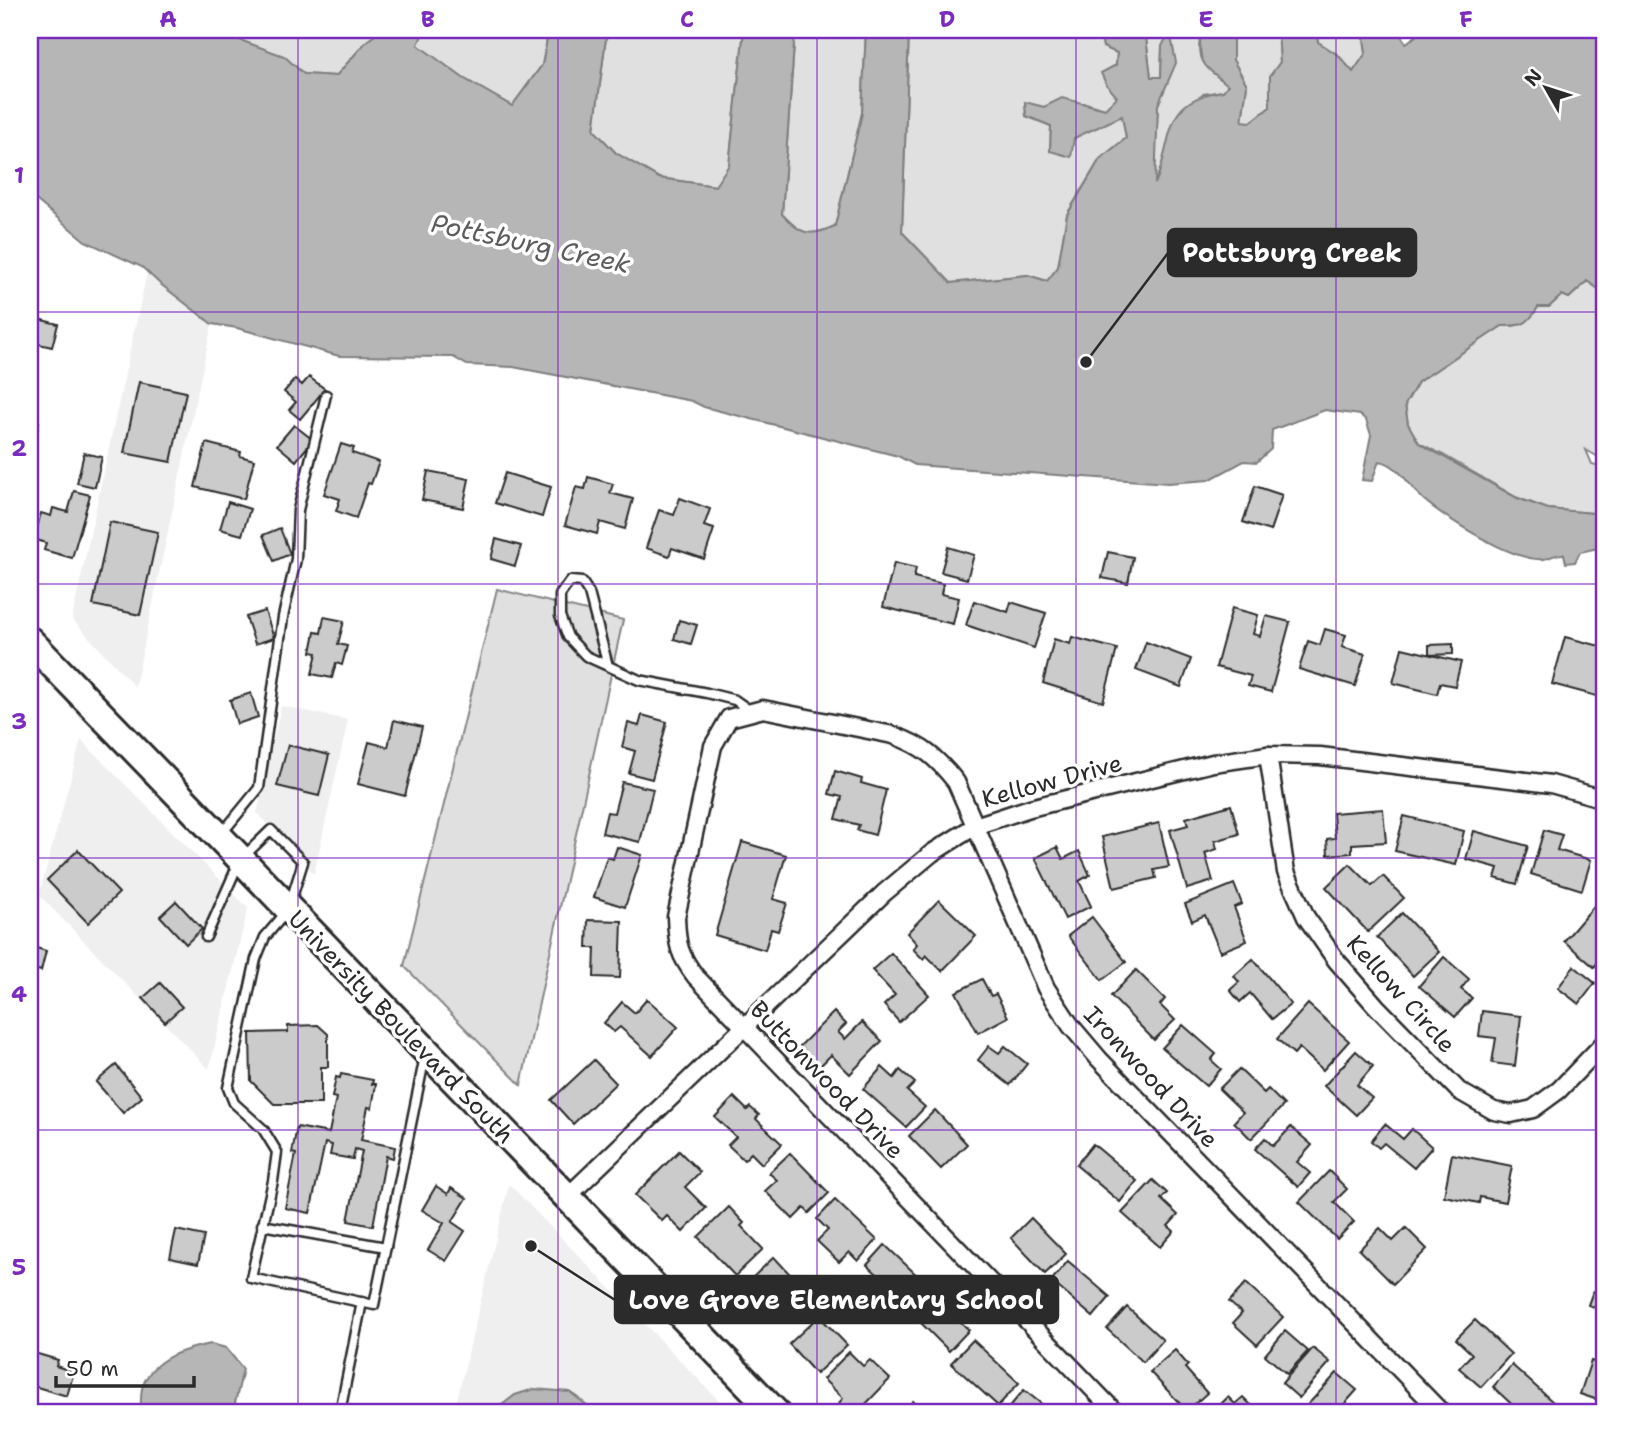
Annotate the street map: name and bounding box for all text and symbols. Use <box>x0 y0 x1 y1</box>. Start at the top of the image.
text: A <box>159 4 177 34</box>
text: B <box>421 4 435 34</box>
text: C <box>680 4 694 34</box>
text: D <box>939 4 955 34</box>
text: E <box>1198 4 1214 34</box>
text: F <box>1459 4 1473 34</box>
north arrow <box>1512 52 1582 122</box>
text: N <box>1519 64 1548 91</box>
text: 1 <box>14 160 24 190</box>
water label: Pottsburg Creek <box>428 205 634 281</box>
callout: Pottsburg Creek <box>1168 229 1416 276</box>
text: Pottsburg Creek <box>1182 235 1402 270</box>
text: 2 <box>11 433 27 463</box>
text: 3 <box>11 706 27 736</box>
street label: Kellow Drive <box>978 747 1126 815</box>
street label: University Boulevard South <box>281 903 521 1151</box>
street label: Kellow Circle <box>1339 928 1463 1060</box>
text: 4 <box>11 979 27 1009</box>
street label: Buttonwood Drive <box>743 994 911 1166</box>
street label: Ironwood Drive <box>1077 999 1225 1155</box>
text: 5 <box>12 1252 26 1282</box>
callout: Love Grove Elementary School <box>615 1276 1058 1323</box>
text: Love Grove Elementary School <box>629 1282 1043 1317</box>
scale bar <box>56 1344 194 1388</box>
text: 50 m <box>66 1355 119 1383</box>

